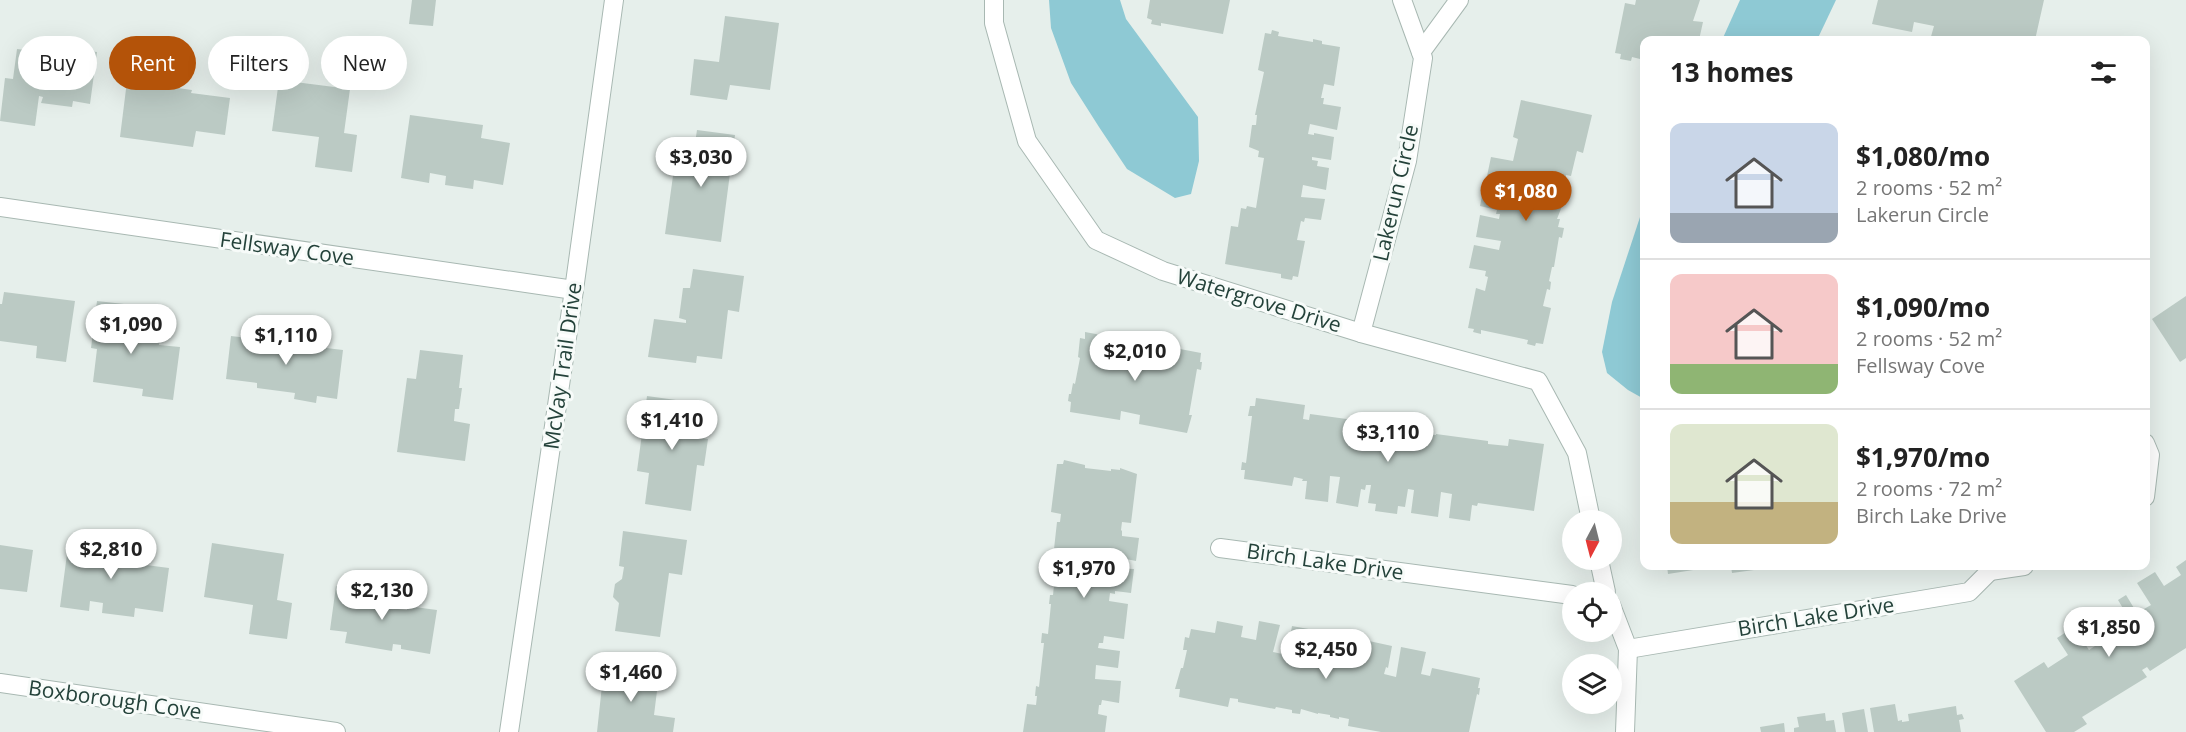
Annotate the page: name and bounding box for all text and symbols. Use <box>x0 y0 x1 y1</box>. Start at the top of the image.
chip: Buy <box>18 36 97 90</box>
chip: Rent <box>109 36 196 90</box>
chip: Filters <box>208 36 309 90</box>
chip: New <box>321 36 407 90</box>
text: 13 homes <box>1670 54 1794 90</box>
icon: filters <box>2087 56 2120 89</box>
street label: Lakerun Circle <box>1366 122 1424 264</box>
pin: $3,030 <box>652 137 750 188</box>
text: $1,080/mo <box>1856 138 1990 174</box>
text: $3,030 <box>670 143 732 170</box>
icon: home <box>1718 147 1790 219</box>
pin: $1,080 <box>1477 171 1575 222</box>
text: 2 rooms · 52 m² <box>1856 174 2002 201</box>
text: $1,080 <box>1495 177 1557 204</box>
text: Lakerun Circle <box>1856 201 1989 228</box>
street label: Fellsway Cove <box>218 225 356 271</box>
street label: Watergrove Drive <box>1174 262 1345 338</box>
street label: McVay Trail Drive <box>536 281 588 451</box>
text: $1,090/mo <box>1856 289 1990 325</box>
icon: home <box>1718 298 1790 370</box>
pin: $1,090 <box>82 304 180 355</box>
text: $1,090 <box>100 310 162 337</box>
pin: $1,110 <box>237 315 335 366</box>
text: $1,110 <box>255 321 317 348</box>
text: 2 rooms · 52 m² <box>1856 325 2002 352</box>
pin: $2,010 <box>1086 331 1184 382</box>
text: $2,010 <box>1104 337 1166 364</box>
text: Fellsway Cove <box>1856 352 1985 379</box>
pin: $1,410 <box>623 400 721 451</box>
text: $1,410 <box>641 406 703 433</box>
pin: $3,110 <box>1339 412 1437 463</box>
text: $3,110 <box>1357 418 1419 445</box>
text: $1,970/mo <box>1856 439 1990 475</box>
icon: home <box>1718 448 1790 520</box>
text: 2 rooms · 72 m² <box>1856 475 2002 502</box>
text: Birch Lake Drive <box>1856 502 2007 529</box>
north arrow <box>1562 510 1622 570</box>
map controls <box>1562 510 1622 714</box>
pin: $2,810 <box>62 529 160 580</box>
text: $2,810 <box>80 535 142 562</box>
street label: Birch Lake Drive <box>1245 536 1405 586</box>
pin: $1,970 <box>1035 548 1133 599</box>
text: $1,970 <box>1053 554 1115 581</box>
pin: $2,130 <box>333 570 431 621</box>
text: $2,130 <box>351 576 413 603</box>
button: locate <box>1562 582 1622 642</box>
street label: Birch Lake Drive <box>1736 590 1896 642</box>
pin: $1,850 <box>2060 607 2158 658</box>
text: $1,850 <box>2078 613 2140 640</box>
pin: $2,450 <box>1277 629 1375 680</box>
text: $2,450 <box>1295 635 1357 662</box>
pin: $1,460 <box>582 652 680 703</box>
button: layers <box>1562 654 1622 714</box>
text: $1,460 <box>600 658 662 685</box>
street label: Boxborough Cove <box>27 673 204 725</box>

